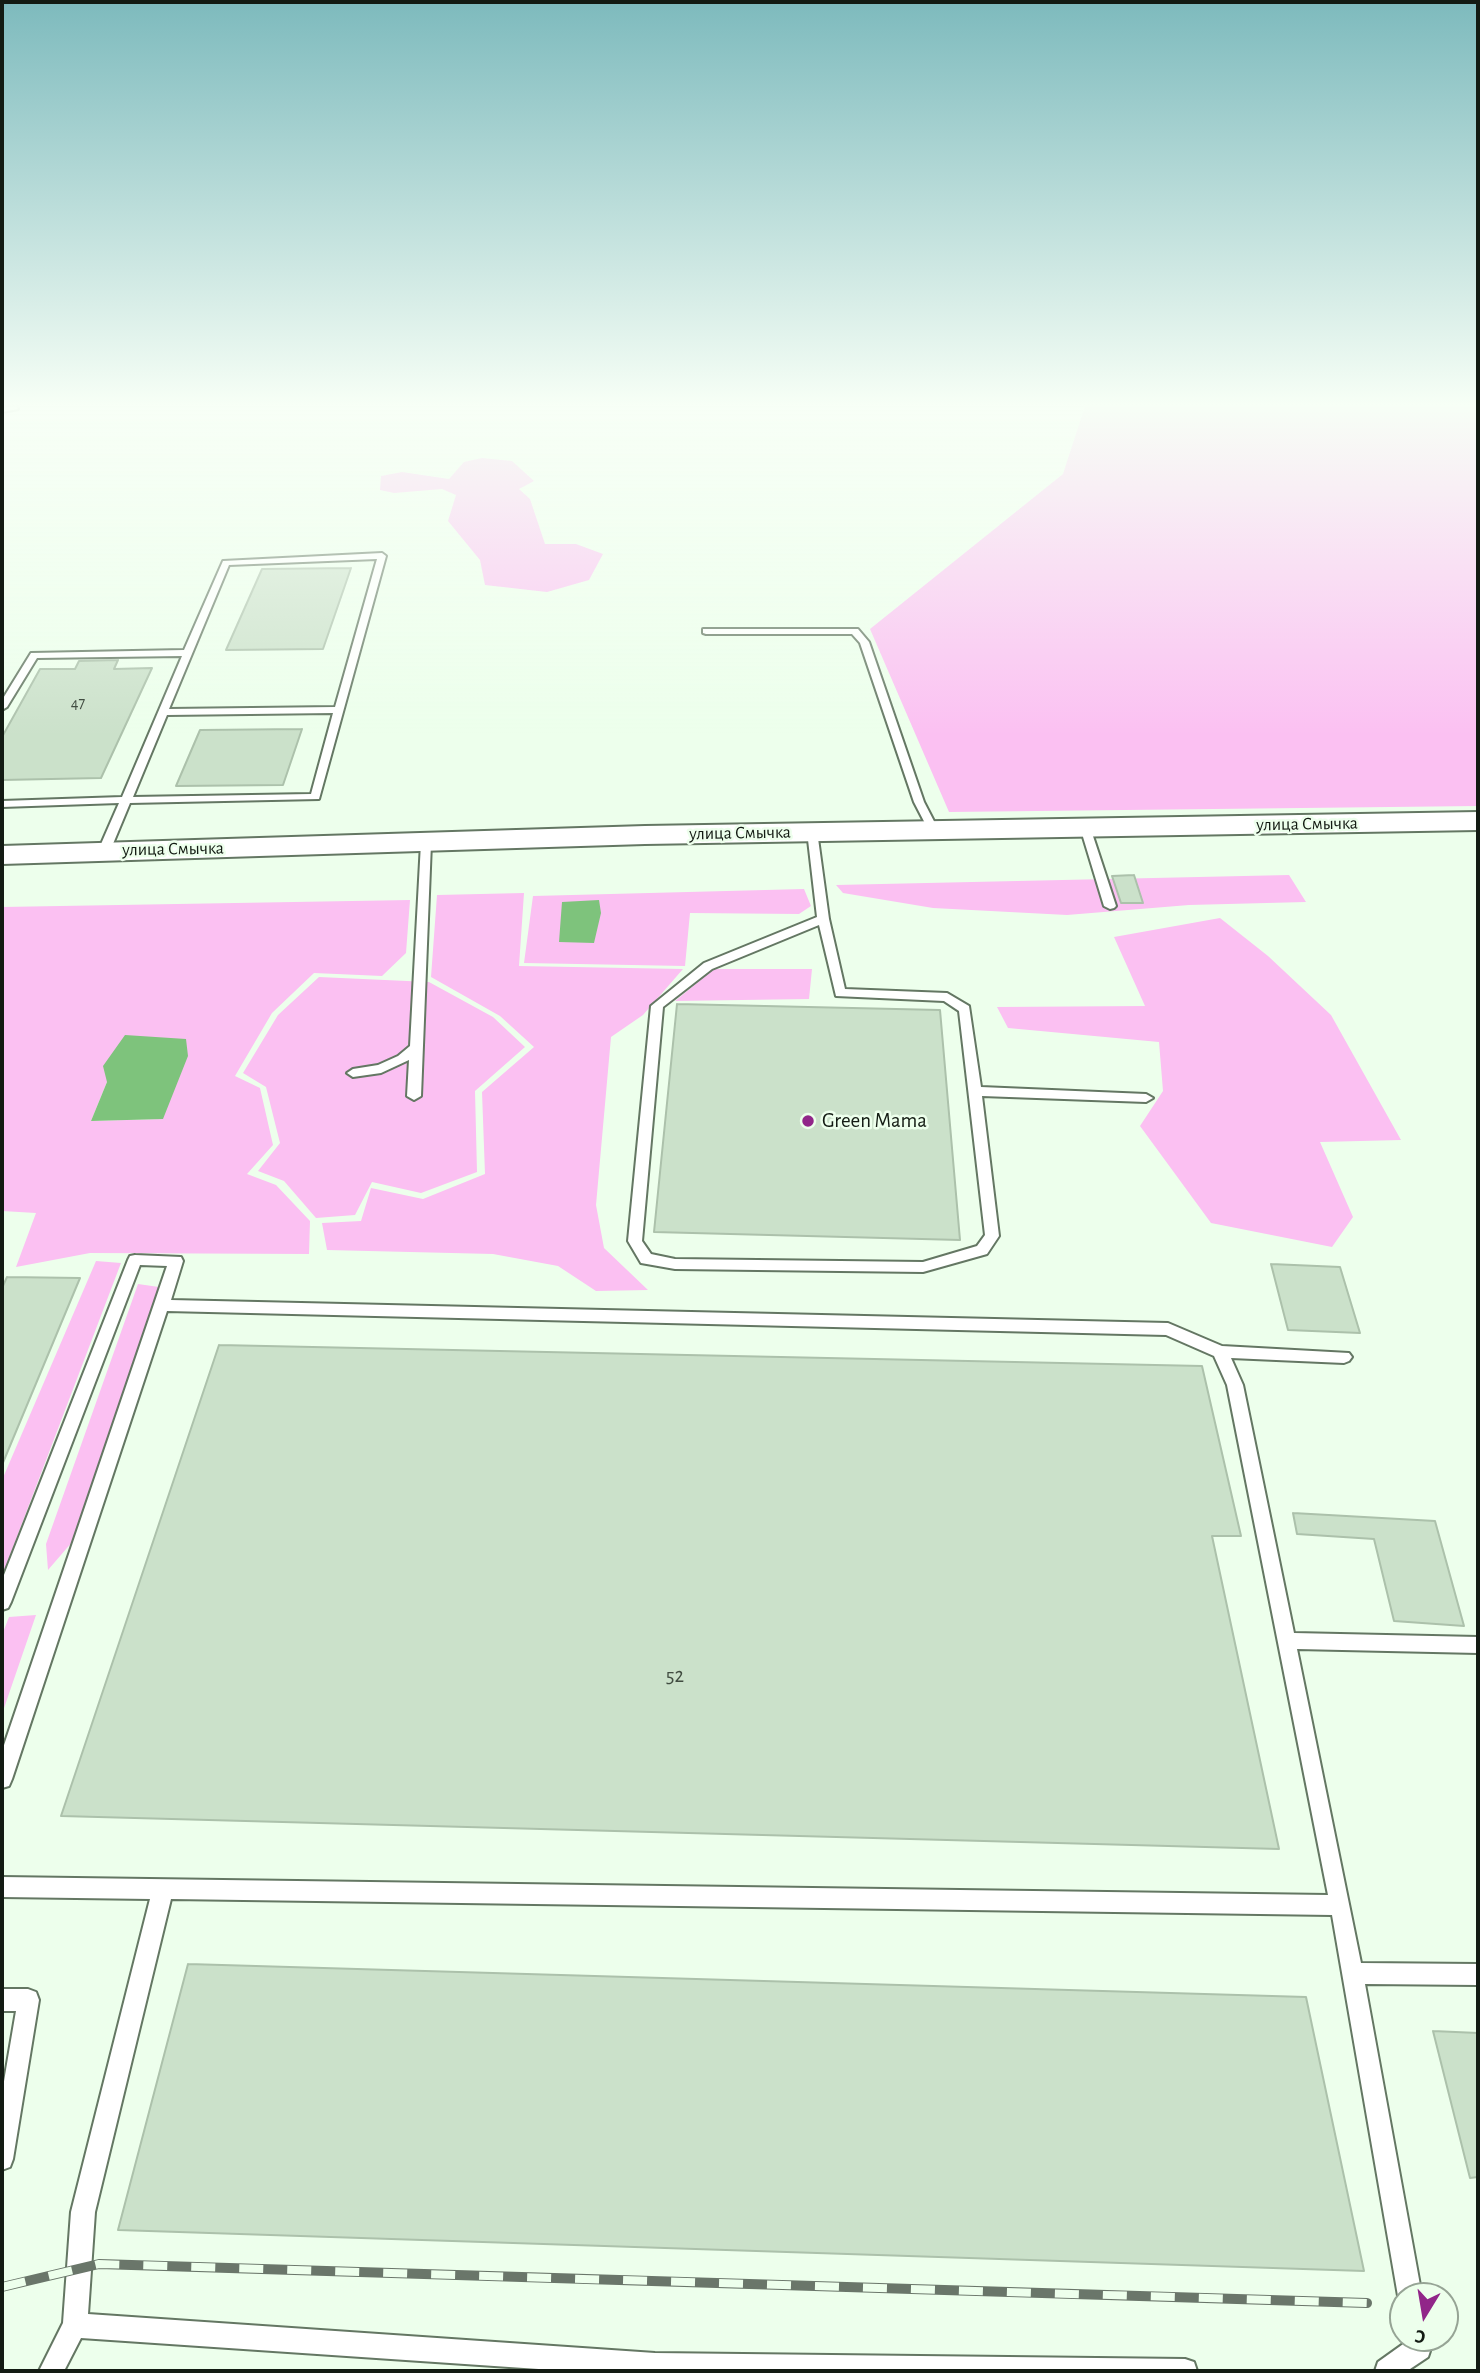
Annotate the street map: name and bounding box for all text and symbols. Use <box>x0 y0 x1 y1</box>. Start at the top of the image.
house number: 47 <box>71 693 85 713</box>
street label: улица Смычка <box>1256 812 1358 836</box>
street label: улица Смычка <box>689 821 791 845</box>
street label: улица Смычка <box>122 837 224 861</box>
place label: Green Mama <box>822 1108 927 1134</box>
marker: Green Mama <box>800 1113 816 1129</box>
house number: 52 <box>666 1663 684 1689</box>
north arrow <box>1389 2282 1459 2352</box>
text: С <box>1413 2326 1427 2346</box>

